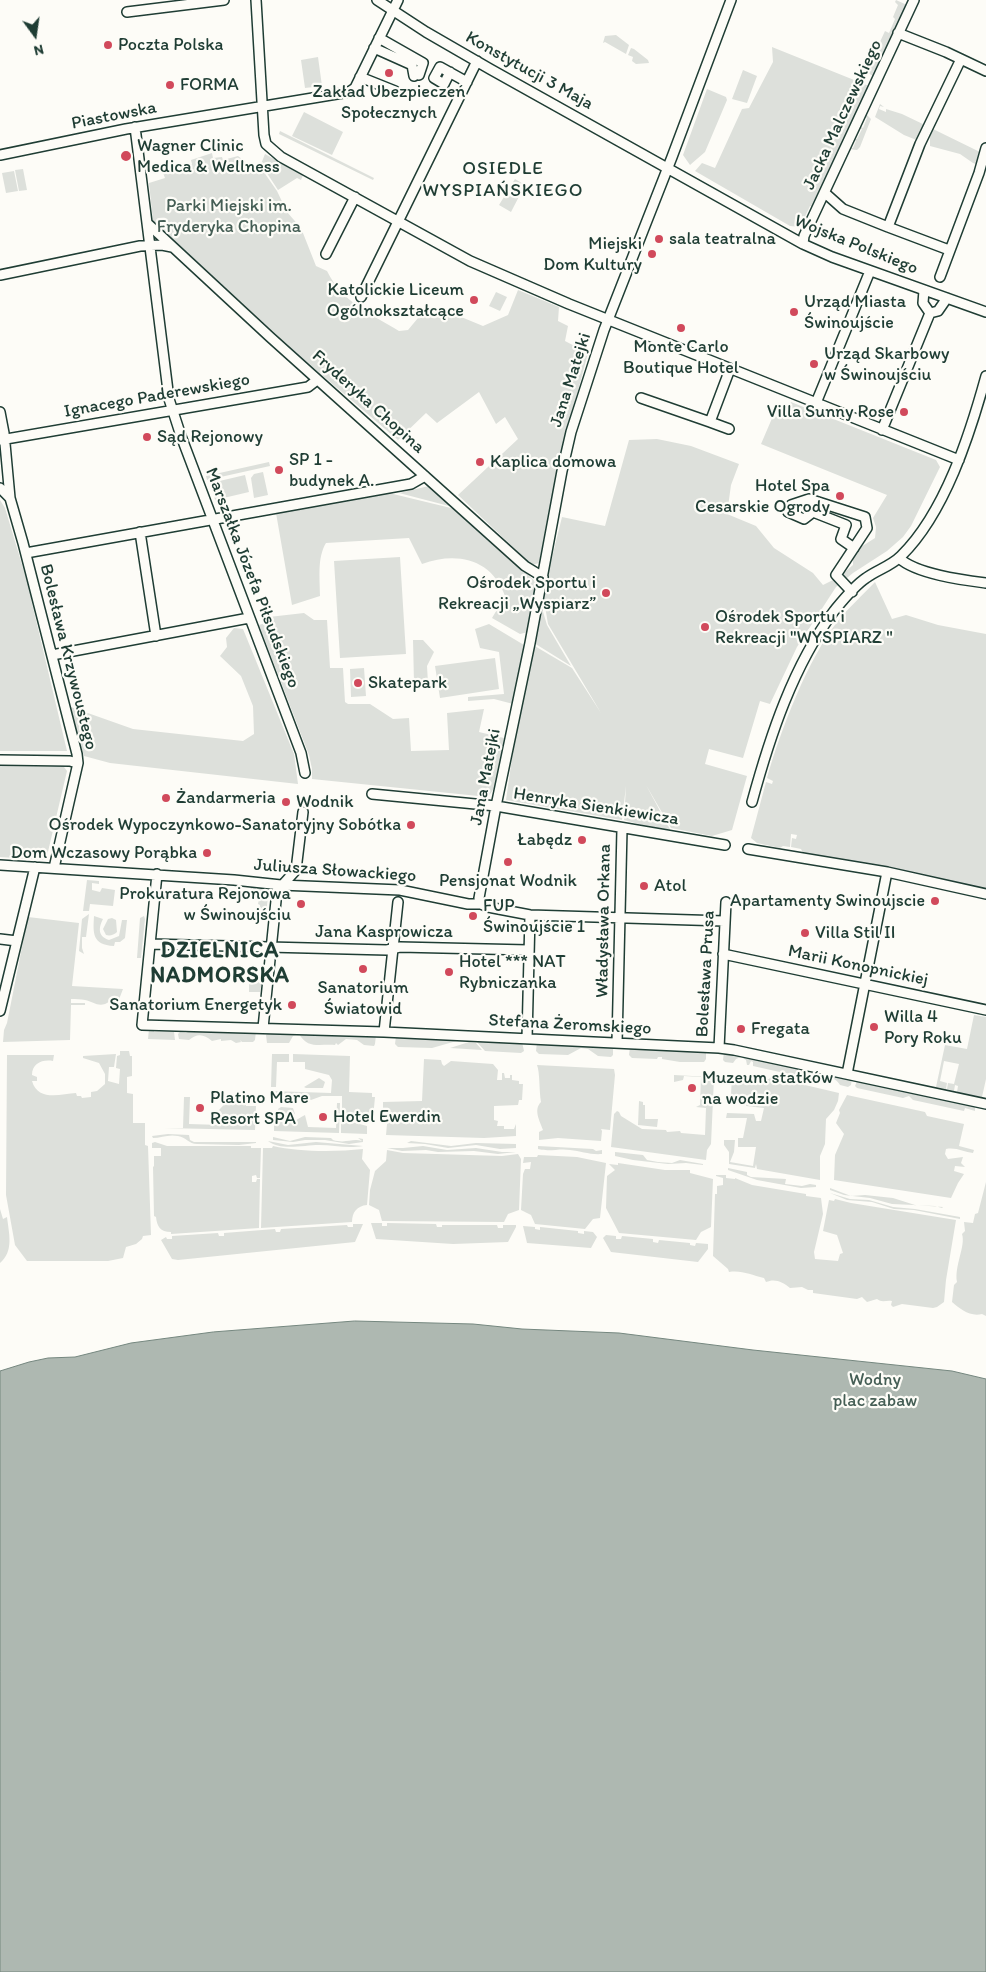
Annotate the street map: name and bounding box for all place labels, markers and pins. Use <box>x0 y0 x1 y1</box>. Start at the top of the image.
place label: Poczta Polska <box>118 34 223 56</box>
marker: Poczta Polska <box>102 39 114 51</box>
marker: Zakład Ubezpieczeń Społecznych <box>383 67 395 79</box>
place label: FORMA <box>180 74 239 96</box>
marker: FORMA <box>164 79 176 91</box>
place label: Zakład Ubezpieczeń Społecznych <box>313 81 465 124</box>
place label: Wagner Clinic Medica & Wellness <box>137 135 280 178</box>
marker: Wagner Clinic Medica & Wellness <box>119 149 133 163</box>
place label: sala teatralna <box>669 228 776 250</box>
place label: Miejski Dom Kultury <box>543 233 642 276</box>
marker: sala teatralna <box>653 233 665 245</box>
marker: Miejski Dom Kultury <box>646 248 658 260</box>
place label: Katolickie Liceum Ogólnokształcące <box>327 279 464 322</box>
place label: Urząd Miasta Świnoujście <box>804 291 906 334</box>
marker: Katolickie Liceum Ogólnokształcące <box>468 294 480 306</box>
marker: Urząd Miasta Świnoujście <box>788 306 800 318</box>
marker: Monte Carlo Boutique Hotel <box>675 322 687 334</box>
place label: Monte Carlo Boutique Hotel <box>623 336 739 378</box>
place label: Urząd Skarbowy w Świnoujściu <box>824 343 949 386</box>
marker: Urząd Skarbowy w Świnoujściu <box>808 358 820 370</box>
place label: Villa Sunny Rose <box>767 401 894 423</box>
marker: Villa Sunny Rose <box>898 406 910 418</box>
place label: Sąd Rejonowy <box>157 426 263 448</box>
marker: Sąd Rejonowy <box>141 431 153 443</box>
place label: SP 1 - budynek A. <box>289 449 374 492</box>
place label: Kaplica domowa <box>490 451 616 473</box>
marker: Kaplica domowa <box>474 456 486 468</box>
marker: SP 1 - budynek A. <box>273 464 285 476</box>
place label: Hotel Spa Cesarskie Ogrody <box>695 475 830 518</box>
marker: Hotel Spa Cesarskie Ogrody <box>834 490 846 502</box>
place label: Ośrodek Sportu i Rekreacji „Wyspiarz” <box>438 572 596 614</box>
marker: Ośrodek Sportu i Rekreacji „Wyspiarz” <box>600 587 612 599</box>
place label: Ośrodek Sportu i Rekreacji "WYSPIARZ " <box>715 606 893 649</box>
marker: Ośrodek Sportu i Rekreacji "WYSPIARZ " <box>699 621 711 633</box>
place label: Skatepark <box>368 672 447 694</box>
marker: Skatepark <box>352 677 364 689</box>
place label: Żandarmeria <box>176 787 275 809</box>
place label: Wodnik <box>296 791 353 813</box>
marker: Żandarmeria <box>160 792 172 804</box>
marker: Wodnik <box>280 796 292 808</box>
place label: Ośrodek Wypoczynkowo-Sanatoryjny Sobótka <box>49 814 401 836</box>
marker: Ośrodek Wypoczynkowo-Sanatoryjny Sobótka <box>405 819 417 831</box>
place label: Łabędz <box>517 829 572 851</box>
marker: Łabędz <box>576 834 588 846</box>
place label: Dom Wczasowy Porąbka <box>11 842 197 864</box>
marker: Dom Wczasowy Porąbka <box>201 847 213 859</box>
marker: Pensjonat Wodnik <box>502 856 514 868</box>
place label: Pensjonat Wodnik <box>439 870 577 892</box>
place label: Atol <box>654 875 687 897</box>
marker: Atol <box>638 880 650 892</box>
place label: Prokuratura Rejonowa w Świnoujściu <box>119 883 291 926</box>
place label: Apartamenty Swinoujscie <box>730 890 925 912</box>
place label: FUP Świnoujście 1 <box>483 895 585 938</box>
marker: Apartamenty Swinoujscie <box>929 895 941 907</box>
marker: Prokuratura Rejonowa w Świnoujściu <box>295 898 307 910</box>
marker: FUP Świnoujście 1 <box>467 910 479 922</box>
place label: Villa Stil II <box>815 922 895 944</box>
marker: Villa Stil II <box>799 927 811 939</box>
place label: Hotel *** NAT Rybniczanka <box>459 951 566 994</box>
marker: Sanatorium Światowid <box>357 963 369 975</box>
marker: Hotel *** NAT Rybniczanka <box>443 966 455 978</box>
place label: Sanatorium Światowid <box>317 977 409 1020</box>
place label: Sanatorium Energetyk <box>109 994 282 1016</box>
marker: Sanatorium Energetyk <box>286 999 298 1011</box>
place label: Willa 4 Pory Roku <box>884 1006 962 1048</box>
place label: Fregata <box>751 1018 810 1040</box>
marker: Willa 4 Pory Roku <box>868 1021 880 1033</box>
marker: Fregata <box>735 1023 747 1035</box>
place label: Muzeum statków na wodzie <box>702 1067 833 1110</box>
marker: Muzeum statków na wodzie <box>686 1082 698 1094</box>
place label: Platino Mare Resort SPA <box>210 1087 309 1130</box>
marker: Platino Mare Resort SPA <box>194 1102 206 1114</box>
place label: Hotel Ewerdin <box>333 1106 441 1128</box>
marker: Hotel Ewerdin <box>317 1111 329 1123</box>

